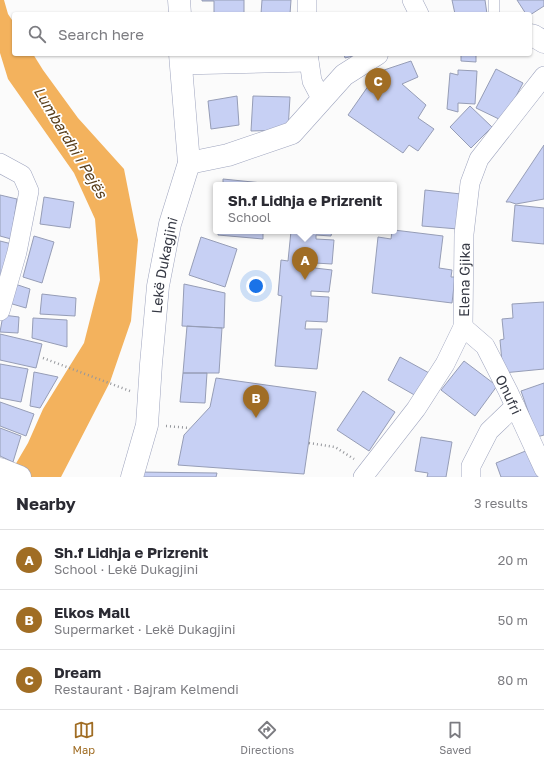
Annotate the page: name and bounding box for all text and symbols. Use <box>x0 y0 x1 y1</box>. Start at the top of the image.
search box <box>12 12 532 56</box>
icon: search <box>26 23 48 45</box>
text: Search here <box>58 25 144 43</box>
pin: C <box>365 68 391 101</box>
water label: Lumbardhi i Pejës <box>30 83 112 202</box>
popup <box>213 182 397 234</box>
text: Sh.f Lidhja e Prizrenit <box>228 191 382 209</box>
text: School <box>228 209 271 225</box>
street label: Lekë Dukagjini <box>147 215 180 314</box>
street label: Elena Gjika <box>455 243 472 317</box>
pin: A <box>292 247 318 280</box>
your location <box>246 276 266 296</box>
street label: Onufri <box>492 372 526 417</box>
pin: B <box>243 385 269 418</box>
text: Nearby <box>16 493 76 514</box>
text: 3 results <box>474 495 528 511</box>
text: Sh.f Lidhja e Prizrenit <box>54 543 208 561</box>
text: A <box>24 552 34 568</box>
text: 20 m <box>498 552 528 568</box>
text: School · Lekë Dukagjini <box>54 561 198 577</box>
text: Elkos Mall <box>54 603 130 621</box>
text: B <box>24 612 34 628</box>
text: 50 m <box>498 612 528 628</box>
text: Supermarket · Lekë Dukagjini <box>54 621 236 637</box>
text: Dream <box>54 663 101 681</box>
text: C <box>24 672 34 688</box>
text: 80 m <box>497 672 528 688</box>
text: Restaurant · Bajram Kelmendi <box>54 681 239 697</box>
tab: Map <box>73 719 95 756</box>
tab: Directions <box>240 719 294 756</box>
tab: Saved <box>439 719 471 756</box>

